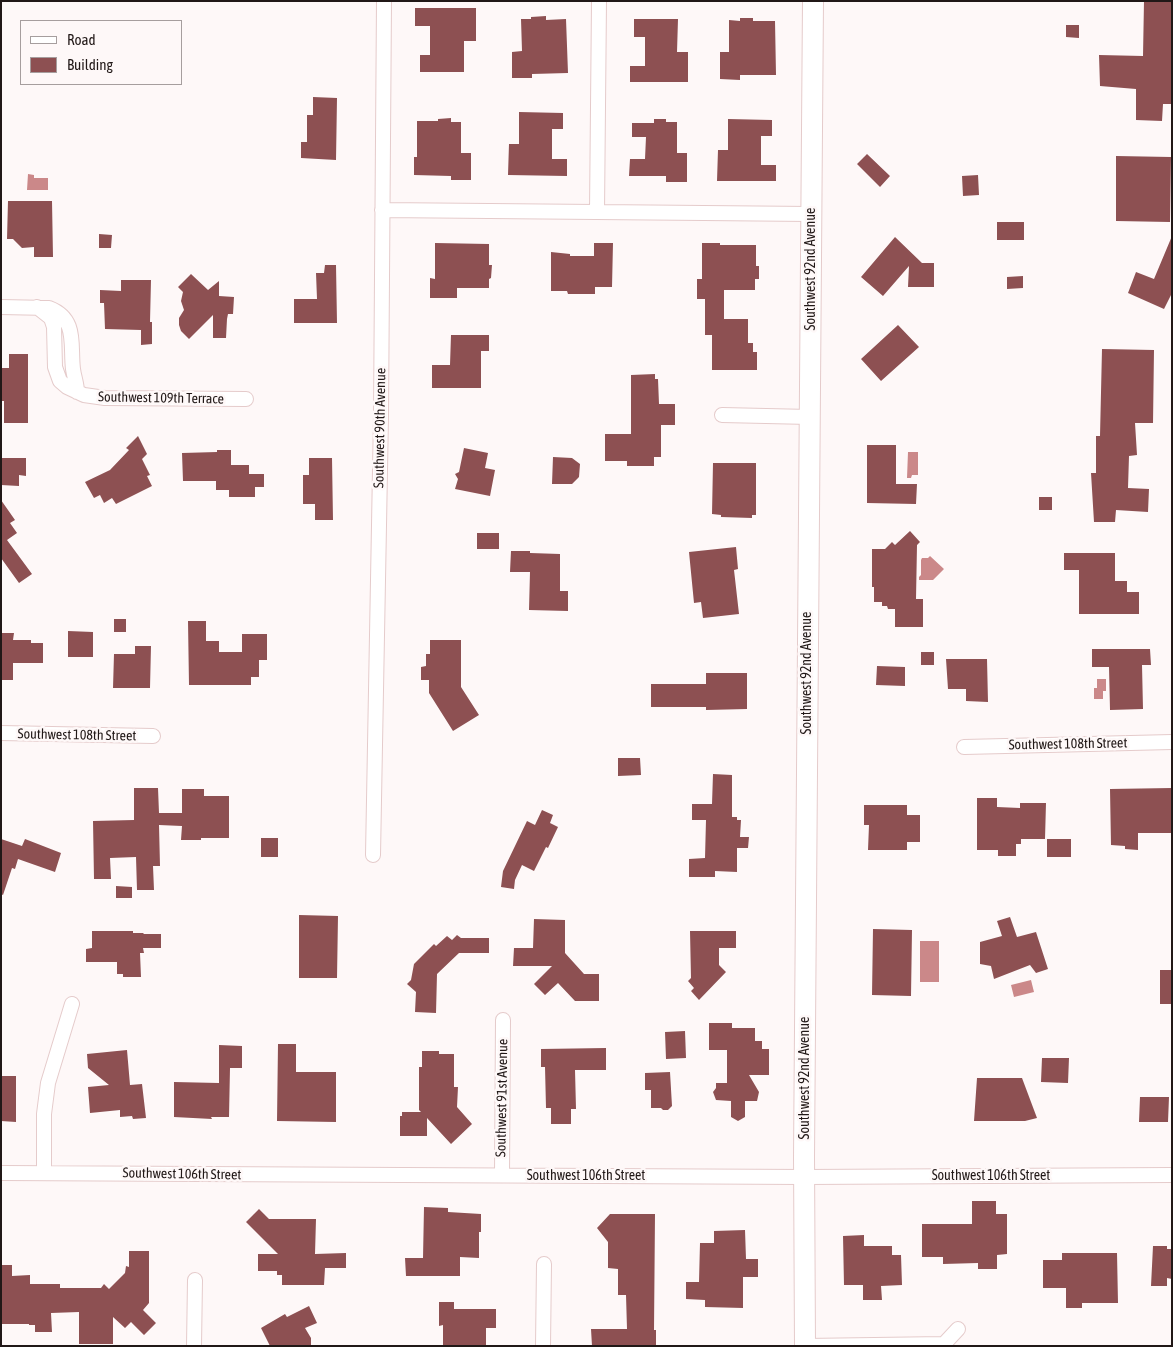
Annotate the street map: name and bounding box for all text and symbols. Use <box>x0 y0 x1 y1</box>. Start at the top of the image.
legend <box>20 20 182 85</box>
text: Road <box>67 31 96 48</box>
text: Building <box>67 56 113 73</box>
street label: Southwest 92nd Avenue <box>803 208 819 330</box>
street label: Southwest 90th Avenue <box>371 368 389 488</box>
street label: Southwest 109th Terrace <box>98 389 224 407</box>
street label: Southwest 92nd Avenue <box>799 612 815 734</box>
street label: Southwest 108th Street <box>18 726 136 744</box>
street label: Southwest 108th Street <box>1009 735 1127 753</box>
street label: Southwest 92nd Avenue <box>797 1017 813 1139</box>
street label: Southwest 91st Avenue <box>493 1039 511 1157</box>
street label: Southwest 106th Street <box>123 1165 241 1183</box>
street label: Southwest 106th Street <box>527 1168 645 1184</box>
street label: Southwest 106th Street <box>932 1168 1050 1184</box>

